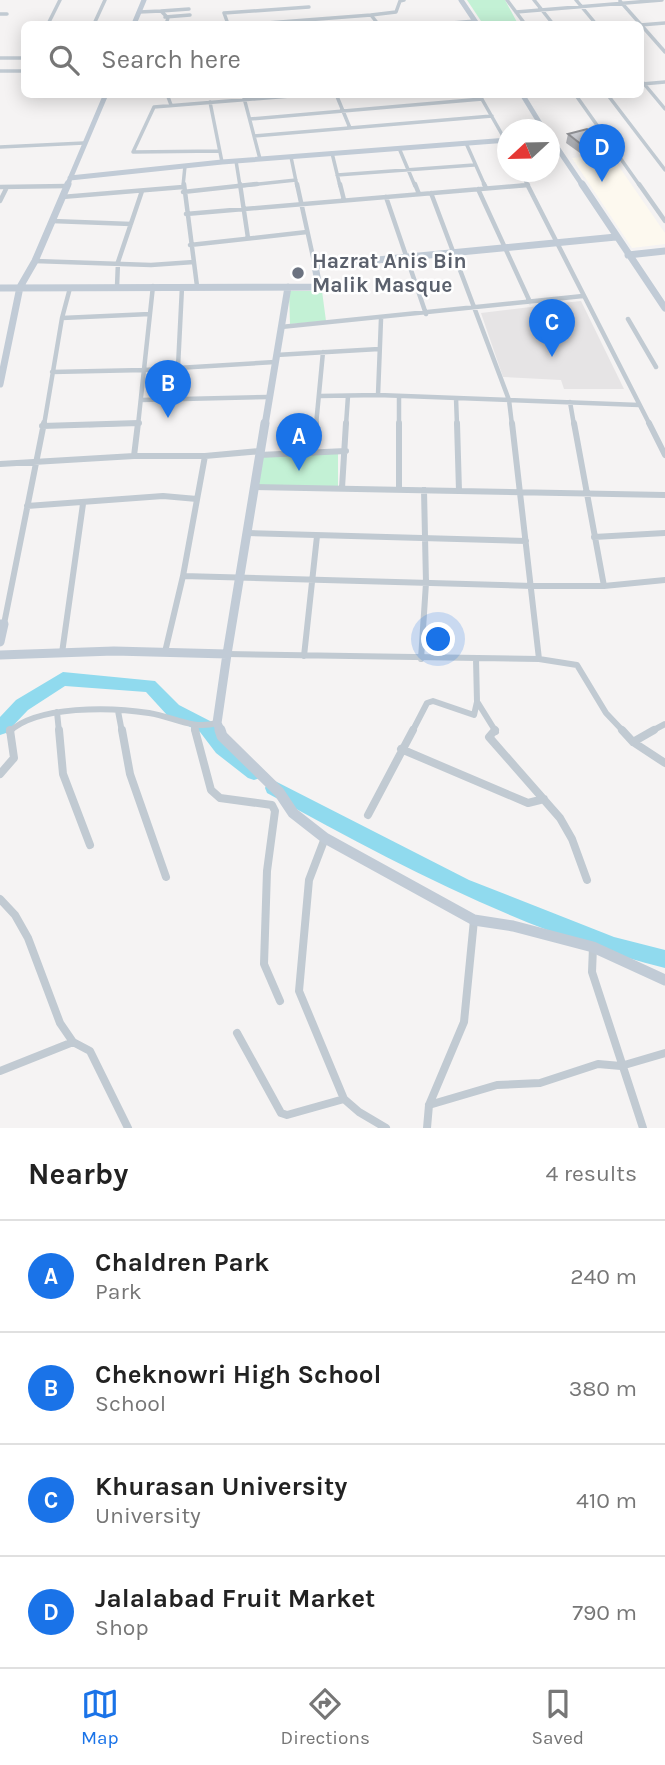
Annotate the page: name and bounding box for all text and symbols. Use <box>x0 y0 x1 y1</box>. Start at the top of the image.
search box <box>21 21 644 98</box>
icon: search <box>45 41 83 79</box>
text: Search here <box>101 44 241 75</box>
north arrow <box>497 119 560 182</box>
pin: D <box>579 124 625 182</box>
place label: Hazrat Anis Bin Malik Masque <box>312 249 467 298</box>
marker: Hazrat Anis Bin Malik Masque <box>290 265 306 281</box>
pin: C <box>529 299 575 357</box>
pin: B <box>145 360 191 418</box>
pin: A <box>276 413 322 471</box>
your location <box>421 622 455 656</box>
text: Nearby <box>28 1156 128 1192</box>
text: 4 results <box>545 1160 637 1187</box>
text: Chaldren Park <box>95 1247 269 1278</box>
text: A <box>44 1263 58 1290</box>
text: 240 m <box>570 1263 637 1290</box>
text: Park <box>95 1278 142 1305</box>
text: Cheknowri High School <box>95 1359 381 1390</box>
text: B <box>44 1375 58 1402</box>
text: 380 m <box>569 1375 637 1402</box>
text: School <box>95 1390 166 1417</box>
text: Khurasan University <box>95 1471 347 1502</box>
text: C <box>44 1487 58 1514</box>
text: 410 m <box>576 1487 637 1514</box>
text: University <box>95 1502 201 1529</box>
text: Jalalabad Fruit Market <box>95 1583 375 1614</box>
text: D <box>43 1599 59 1626</box>
text: 790 m <box>572 1599 637 1626</box>
text: Shop <box>95 1614 149 1641</box>
tab: Map <box>81 1685 119 1749</box>
tab: Directions <box>281 1685 370 1749</box>
tab: Saved <box>532 1685 584 1749</box>

